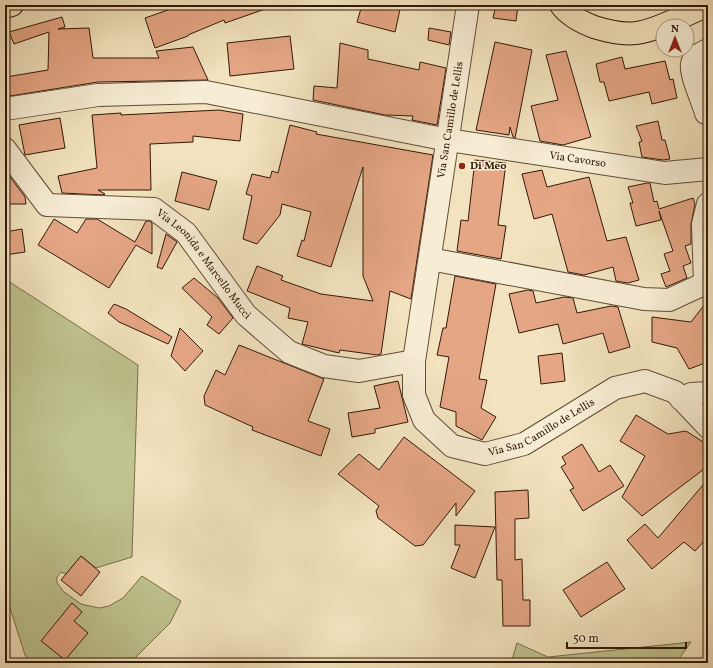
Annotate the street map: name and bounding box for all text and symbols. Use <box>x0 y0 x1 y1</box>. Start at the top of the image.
north arrow <box>655 18 695 58</box>
text: N <box>671 22 679 37</box>
street label: Via San Camillo de Lellis <box>434 60 468 180</box>
street label: Via Cavorso <box>548 148 607 171</box>
place label: Di Meo <box>470 159 507 174</box>
marker: Di Meo <box>457 161 467 171</box>
street label: Via Leonida e Marcello Mucci <box>153 206 254 323</box>
street label: Via San Camillo de Lellis <box>487 395 598 460</box>
scale bar <box>567 624 686 650</box>
text: 50 m <box>573 631 599 647</box>

